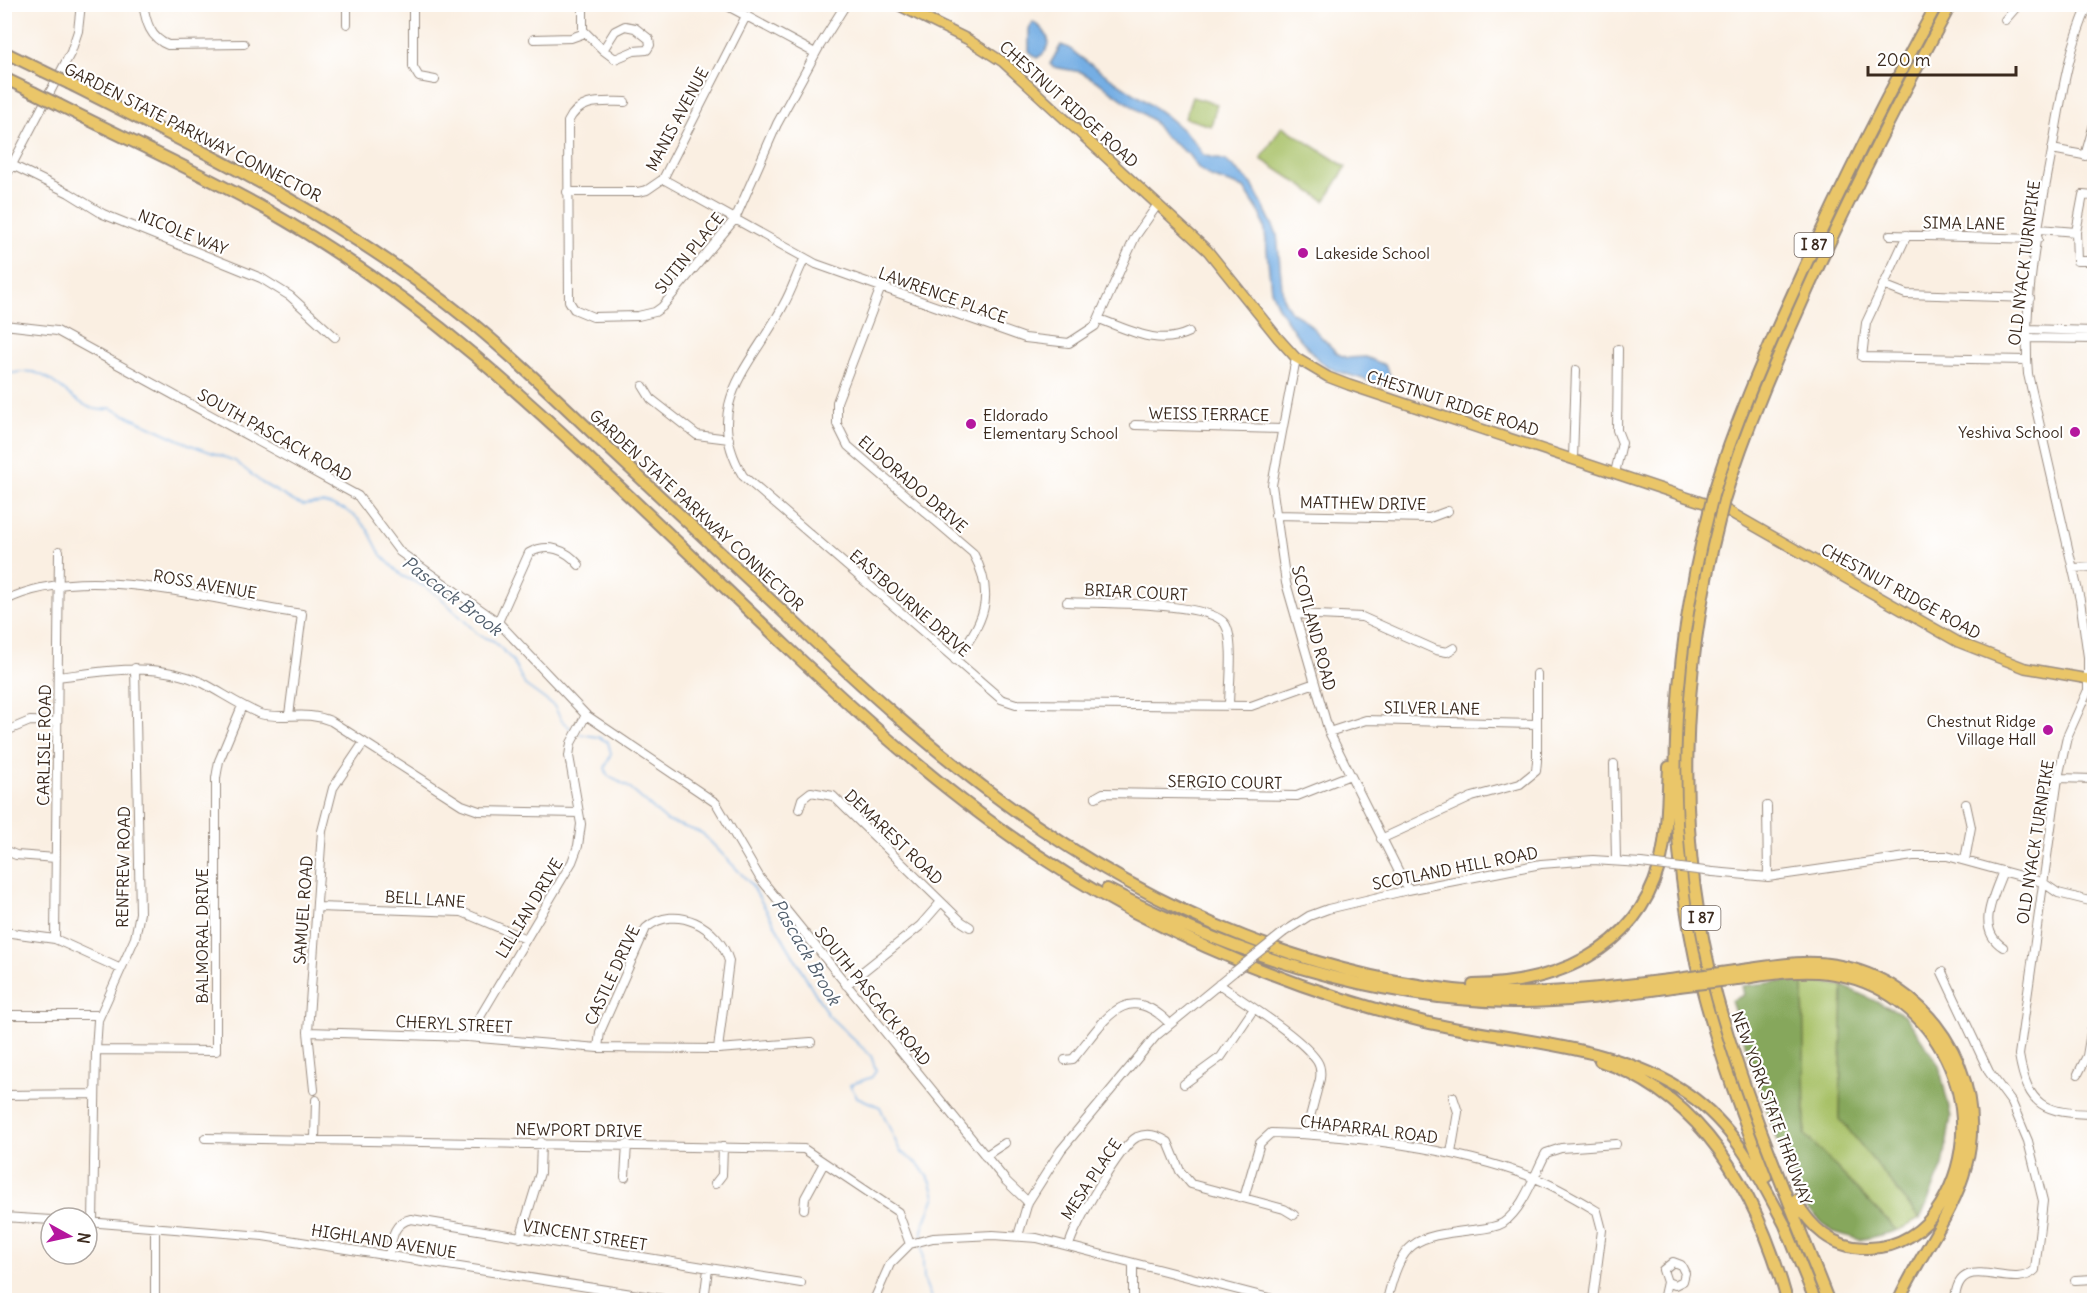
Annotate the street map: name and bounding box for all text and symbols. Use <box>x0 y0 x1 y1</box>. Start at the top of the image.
street label: CHESTNUT RIDGE ROAD <box>995 36 1143 172</box>
scale bar <box>1868 39 2016 77</box>
text: 200 m <box>1877 48 1931 71</box>
street label: GARDEN STATE PARKWAY CONNECTOR <box>61 58 325 206</box>
street label: MANIS AVENUE <box>641 64 713 174</box>
street label: OLD NYACK TURNPIKE <box>2004 179 2044 347</box>
street label: NICOLE WAY <box>135 205 231 259</box>
street label: SUTIN PLACE <box>650 208 728 298</box>
street label: SIMA LANE <box>1923 212 2005 234</box>
road number: I 87 <box>1794 233 1834 257</box>
place label: Lakeside School <box>1315 243 1430 263</box>
marker: Lakeside School <box>1296 246 1310 260</box>
street label: LAWRENCE PLACE <box>876 262 1010 328</box>
street label: CHESTNUT RIDGE ROAD <box>1364 366 1542 440</box>
street label: SOUTH PASCACK ROAD <box>194 384 356 486</box>
street label: WEISS TERRACE <box>1148 403 1270 425</box>
street label: GARDEN STATE PARKWAY CONNECTOR <box>586 405 808 615</box>
place label: Eldorado Elementary School <box>983 405 1118 443</box>
marker: Eldorado Elementary School <box>964 417 978 431</box>
place label: Yeshiva School <box>1958 422 2063 442</box>
marker: Yeshiva School <box>2068 425 2082 439</box>
street label: ELDORADO DRIVE <box>854 431 972 537</box>
street label: MATTHEW DRIVE <box>1300 492 1426 514</box>
street label: CHESTNUT RIDGE ROAD <box>1817 539 1985 643</box>
street label: EASTBOURNE DRIVE <box>846 545 974 661</box>
water label: Pascack Brook <box>398 551 508 642</box>
street label: SCOTLAND ROAD <box>1288 563 1340 693</box>
street label: ROSS AVENUE <box>152 565 258 603</box>
street label: BRIAR COURT <box>1084 579 1188 605</box>
street label: CARLISLE ROAD <box>33 684 55 806</box>
street label: SILVER LANE <box>1384 697 1480 719</box>
place label: Chestnut Ridge Village Hall <box>1926 711 2036 749</box>
marker: Chestnut Ridge Village Hall <box>2041 723 2055 737</box>
street label: OLD NYACK TURNPIKE <box>2012 758 2058 926</box>
street label: SERGIO COURT <box>1168 771 1282 793</box>
street label: DEMAREST ROAD <box>841 785 947 889</box>
street label: RENFREW ROAD <box>112 806 134 928</box>
street label: SCOTLAND HILL ROAD <box>1370 842 1540 894</box>
street label: LILLIAN DRIVE <box>491 854 567 962</box>
street label: SAMUEL ROAD <box>289 855 317 965</box>
street label: BALMORAL DRIVE <box>192 868 212 1004</box>
street label: BELL LANE <box>384 886 466 912</box>
water label: Pascack Brook <box>767 894 847 1011</box>
road number: I 87 <box>1682 906 1720 930</box>
street label: CASTLE DRIVE <box>580 922 644 1028</box>
street label: SOUTH PASCACK ROAD <box>811 922 935 1070</box>
street label: NEW YORK STATE THRUWAY <box>1728 1008 1816 1208</box>
street label: CHERYL STREET <box>395 1011 513 1037</box>
street label: CHAPARRAL ROAD <box>1299 1111 1439 1147</box>
street label: NEWPORT DRIVE <box>515 1119 643 1141</box>
street label: MESA PLACE <box>1057 1135 1125 1223</box>
north arrow <box>39 1206 99 1266</box>
street label: VINCENT STREET <box>521 1215 649 1255</box>
street label: HIGHLAND AVENUE <box>310 1220 458 1262</box>
text: N <box>73 1231 95 1245</box>

